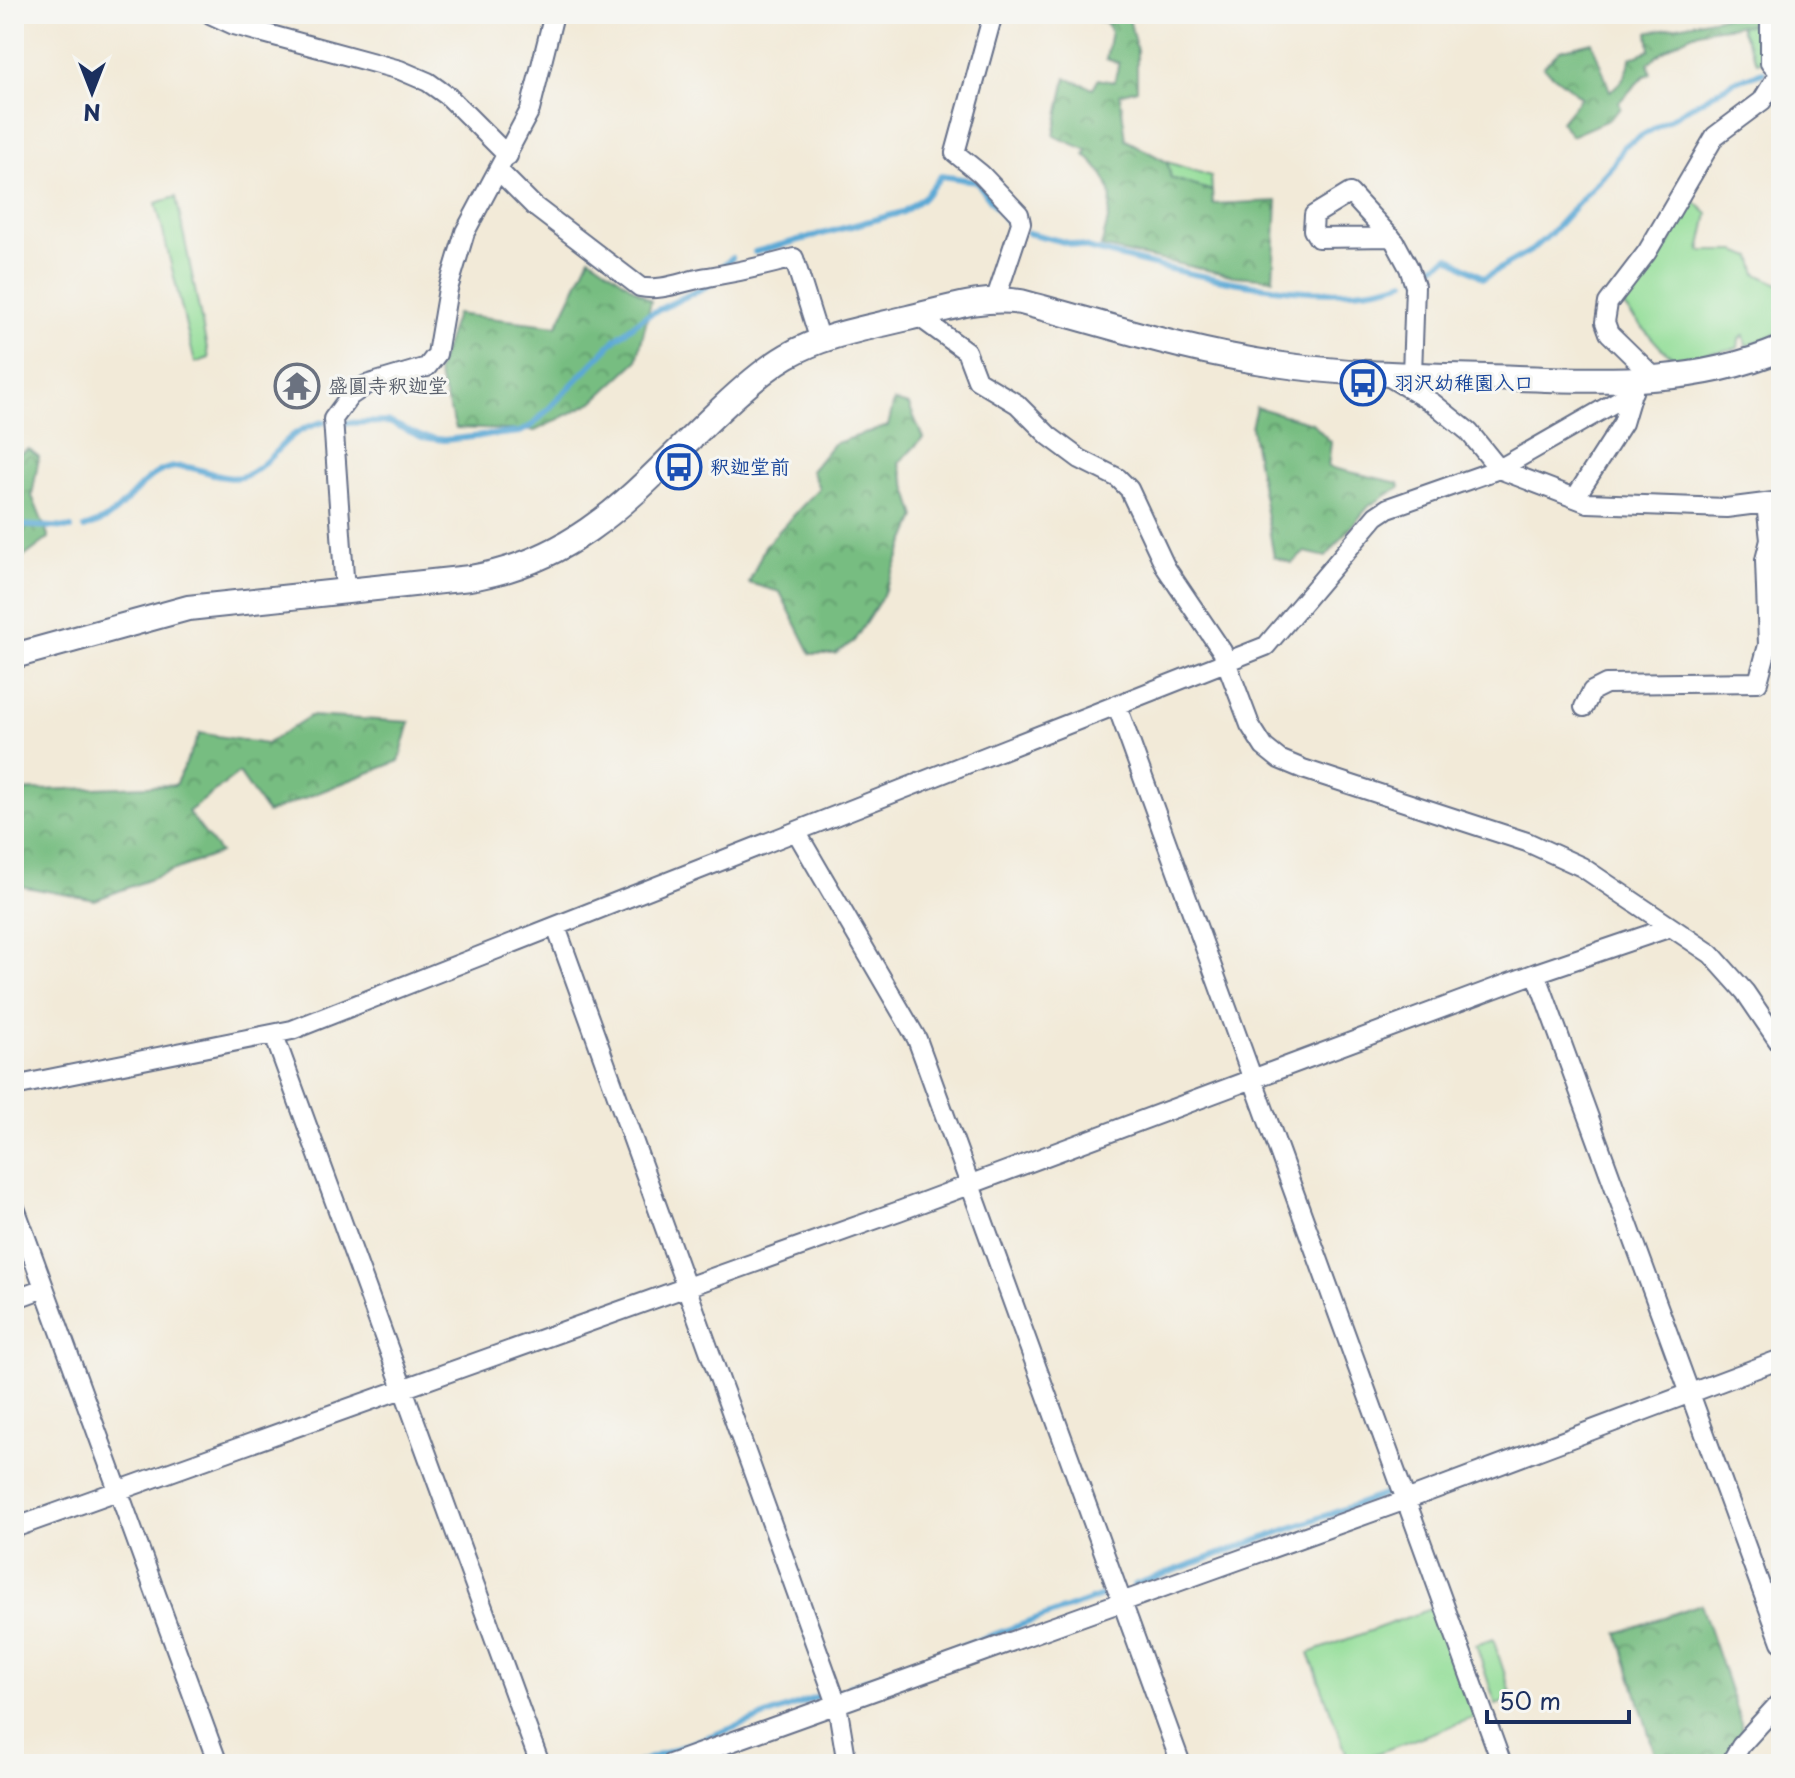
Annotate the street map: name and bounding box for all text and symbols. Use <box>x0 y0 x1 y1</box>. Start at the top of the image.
north arrow <box>52 52 132 132</box>
text: N <box>83 97 101 130</box>
bus stop icon: 羽沢幼稚園入口 <box>1339 359 1387 407</box>
temple icon: 盛圓寺釈迦堂 <box>273 362 321 410</box>
place label: 羽沢幼稚園入口 <box>1394 367 1534 397</box>
place label: 盛圓寺釈迦堂 <box>328 370 448 400</box>
bus stop icon: 釈迦堂前 <box>655 443 703 491</box>
place label: 釈迦堂前 <box>710 451 790 481</box>
scale bar <box>1487 1674 1629 1724</box>
text: 50 m <box>1499 1682 1561 1718</box>

